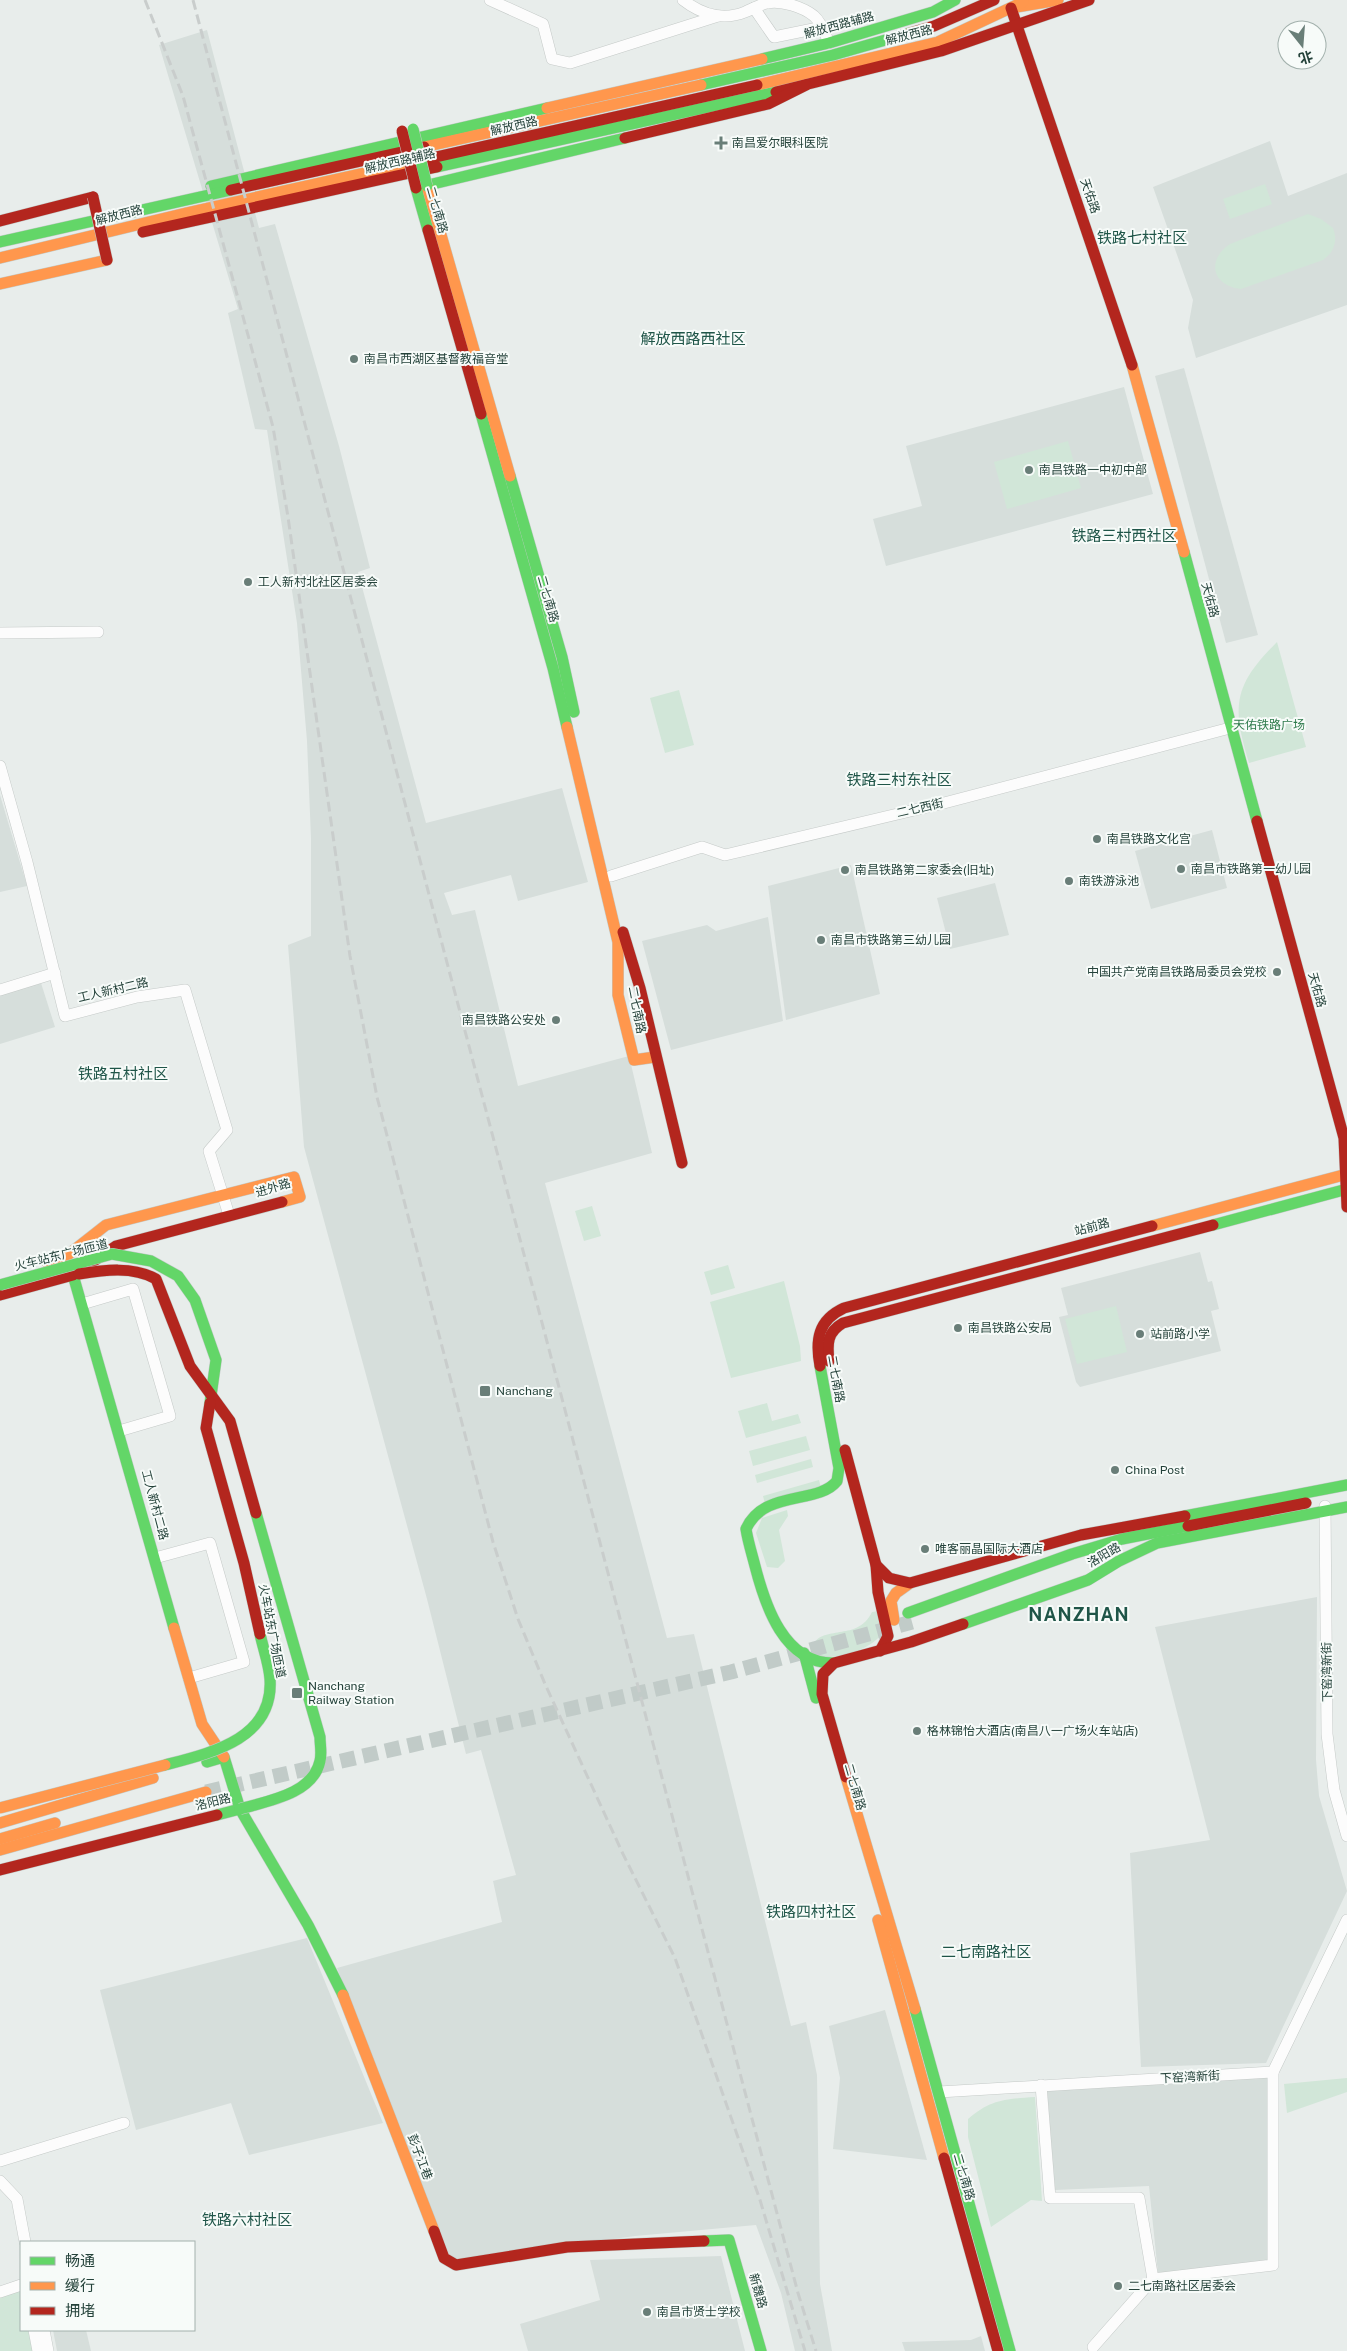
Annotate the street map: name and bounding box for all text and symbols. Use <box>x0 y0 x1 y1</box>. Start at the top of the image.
street label: 解放西路辅路 <box>802 9 876 41</box>
north arrow <box>1277 20 1327 70</box>
street label: 解放西路 <box>884 22 934 48</box>
text: 北 <box>1297 48 1315 67</box>
street label: 解放西路 <box>489 114 539 138</box>
marker: 南昌爱尔眼科医院 <box>714 136 728 150</box>
place label: 南昌爱尔眼科医院 <box>732 136 828 150</box>
street label: 解放西路辅路 <box>363 146 437 176</box>
street label: 天佑路 <box>1078 177 1102 215</box>
street label: 二七南路 <box>424 185 450 235</box>
street label: 解放西路 <box>94 202 144 228</box>
district label: 铁路七村社区 <box>1097 229 1187 246</box>
district label: 解放西路西社区 <box>640 330 746 347</box>
place label: 南昌市西湖区基督教福音堂 <box>364 352 508 366</box>
marker: 南昌市西湖区基督教福音堂 <box>348 353 360 365</box>
place label: 南昌铁路一中初中部 <box>1039 463 1147 477</box>
marker: 南昌铁路一中初中部 <box>1023 464 1035 476</box>
district label: 铁路三村西社区 <box>1071 527 1177 544</box>
street label: 二七南路 <box>535 574 561 624</box>
place label: 工人新村北社区居委会 <box>258 575 378 589</box>
marker: 工人新村北社区居委会 <box>242 576 254 588</box>
street label: 天佑路 <box>1199 581 1221 619</box>
park label: 天佑铁路广场 <box>1233 718 1305 732</box>
district label: 铁路三村东社区 <box>846 771 952 788</box>
street label: 二七西街 <box>895 796 945 820</box>
place label: 南昌铁路文化宫 <box>1107 832 1191 846</box>
marker: 南昌铁路文化宫 <box>1091 833 1103 845</box>
place label: 南昌市铁路第一幼儿园 <box>1191 862 1311 876</box>
place label: 南昌铁路第二家委会(旧址) <box>855 863 994 877</box>
marker: 南昌市铁路第一幼儿园 <box>1175 863 1187 875</box>
marker: 南昌铁路第二家委会(旧址) <box>839 864 851 876</box>
place label: 南铁游泳池 <box>1079 874 1139 888</box>
marker: 南铁游泳池 <box>1063 875 1075 887</box>
place label: 南昌市铁路第三幼儿园 <box>831 933 951 947</box>
marker: 南昌市铁路第三幼儿园 <box>815 934 827 946</box>
place label: 中国共产党南昌铁路局委员会党校 <box>1087 965 1267 979</box>
marker: 中国共产党南昌铁路局委员会党校 <box>1271 966 1283 978</box>
street label: 天佑路 <box>1305 971 1329 1009</box>
street label: 工人新村二路 <box>76 975 150 1005</box>
street label: 二七南路 <box>626 985 648 1035</box>
place label: 南昌铁路公安处 <box>462 1013 546 1027</box>
marker: 南昌铁路公安处 <box>550 1014 562 1026</box>
district label: 铁路五村社区 <box>78 1065 168 1082</box>
street label: 进外路 <box>254 1176 292 1200</box>
street label: 站前路 <box>1073 1216 1111 1238</box>
street label: 火车站东广场匝道 <box>13 1237 109 1273</box>
place label: 南昌铁路公安局 <box>968 1321 1052 1335</box>
marker: 南昌铁路公安局 <box>952 1322 964 1334</box>
place label: 站前路小学 <box>1150 1327 1210 1341</box>
marker: 站前路小学 <box>1134 1328 1146 1340</box>
street label: 二七南路 <box>825 1354 847 1404</box>
marker: Nanchang <box>478 1384 492 1398</box>
place label: Nanchang <box>496 1384 553 1398</box>
place label: China Post <box>1125 1463 1185 1477</box>
marker: China Post <box>1109 1464 1121 1476</box>
street label: 工人新村二路 <box>139 1468 171 1542</box>
street label: 洛阳路 <box>1085 1540 1123 1570</box>
place label: 唯客丽晶国际大酒店 <box>935 1542 1043 1556</box>
marker: 唯客丽晶国际大酒店 <box>919 1543 931 1555</box>
street label: 火车站东广场匝道 <box>256 1583 288 1679</box>
district label: NANZHAN <box>1028 1604 1130 1625</box>
street label: 下窑湾新街 <box>1319 1642 1335 1702</box>
place label: Nanchang Railway Station <box>308 1679 394 1707</box>
marker: Nanchang Railway Station <box>290 1686 304 1700</box>
place label: 格林锦怡大酒店(南昌八一广场火车站店) <box>927 1724 1138 1738</box>
marker: 格林锦怡大酒店(南昌八一广场火车站店) <box>911 1725 923 1737</box>
street label: 二七南路 <box>842 1762 868 1812</box>
street label: 洛阳路 <box>194 1791 232 1813</box>
district label: 铁路四村社区 <box>766 1903 856 1920</box>
district label: 二七南路社区 <box>941 1943 1031 1960</box>
street label: 下窑湾新街 <box>1160 2068 1220 2086</box>
street label: 彭子江巷 <box>405 2132 435 2182</box>
street label: 二七南路 <box>951 2152 977 2202</box>
district label: 铁路六村社区 <box>202 2211 292 2228</box>
legend <box>20 2241 195 2331</box>
text: 畅通 <box>65 2252 95 2269</box>
street label: 新魏路 <box>746 2272 770 2310</box>
text: 缓行 <box>65 2277 95 2294</box>
place label: 二七南路社区居委会 <box>1128 2279 1236 2293</box>
marker: 二七南路社区居委会 <box>1112 2280 1124 2292</box>
text: 拥堵 <box>65 2302 95 2319</box>
place label: 南昌市贤士学校 <box>657 2305 741 2319</box>
marker: 南昌市贤士学校 <box>641 2306 653 2318</box>

